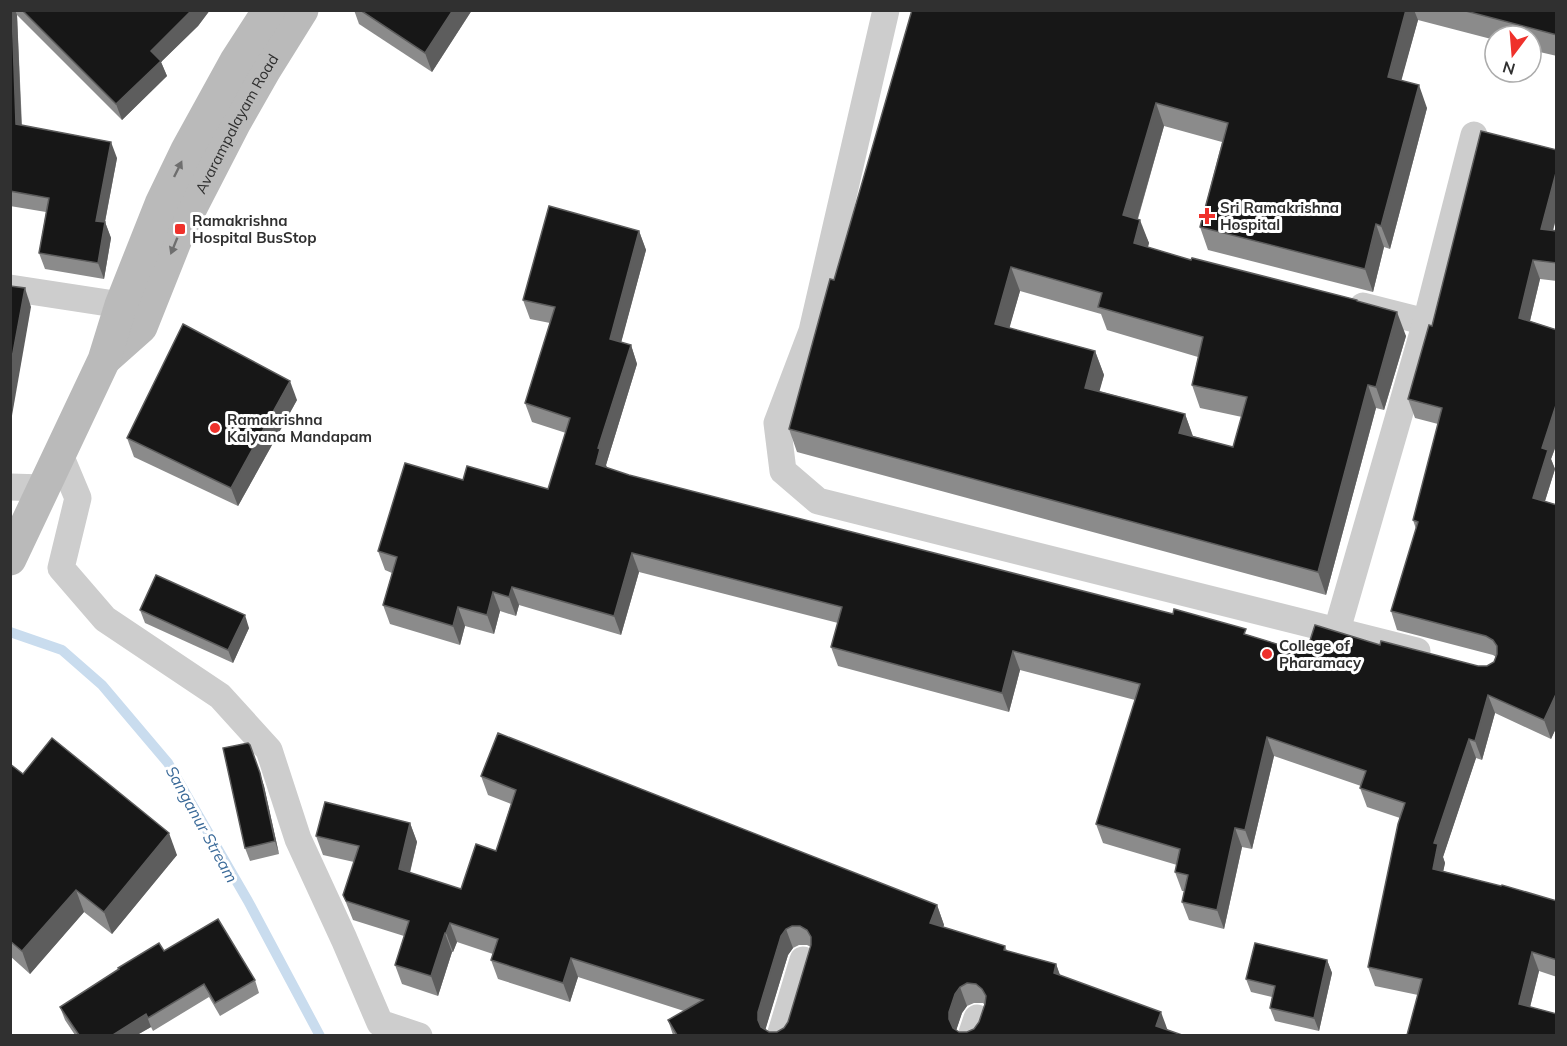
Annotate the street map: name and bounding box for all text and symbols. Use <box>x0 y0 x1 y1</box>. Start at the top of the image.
north arrow <box>1483 24 1543 84</box>
street label: Avarampalayam Road <box>190 50 282 197</box>
text: N <box>1500 57 1517 80</box>
one-way arrow <box>172 160 182 178</box>
place label: Sri Ramakrishna Hospital <box>1220 198 1339 234</box>
marker: Sri Ramakrishna Hospital <box>1198 207 1216 225</box>
place label: Ramakrishna Hospital BusStop <box>192 211 316 247</box>
marker: Ramakrishna Hospital BusStop <box>173 222 187 236</box>
one-way arrow <box>168 237 178 255</box>
place label: Ramakrishna Kalyana Mandapam <box>227 410 372 446</box>
marker: Ramakrishna Kalyana Mandapam <box>208 421 222 435</box>
place label: College of Pharamacy <box>1279 636 1362 672</box>
marker: College of Pharamacy <box>1260 647 1274 661</box>
water label: Sanganur Stream <box>162 762 242 886</box>

